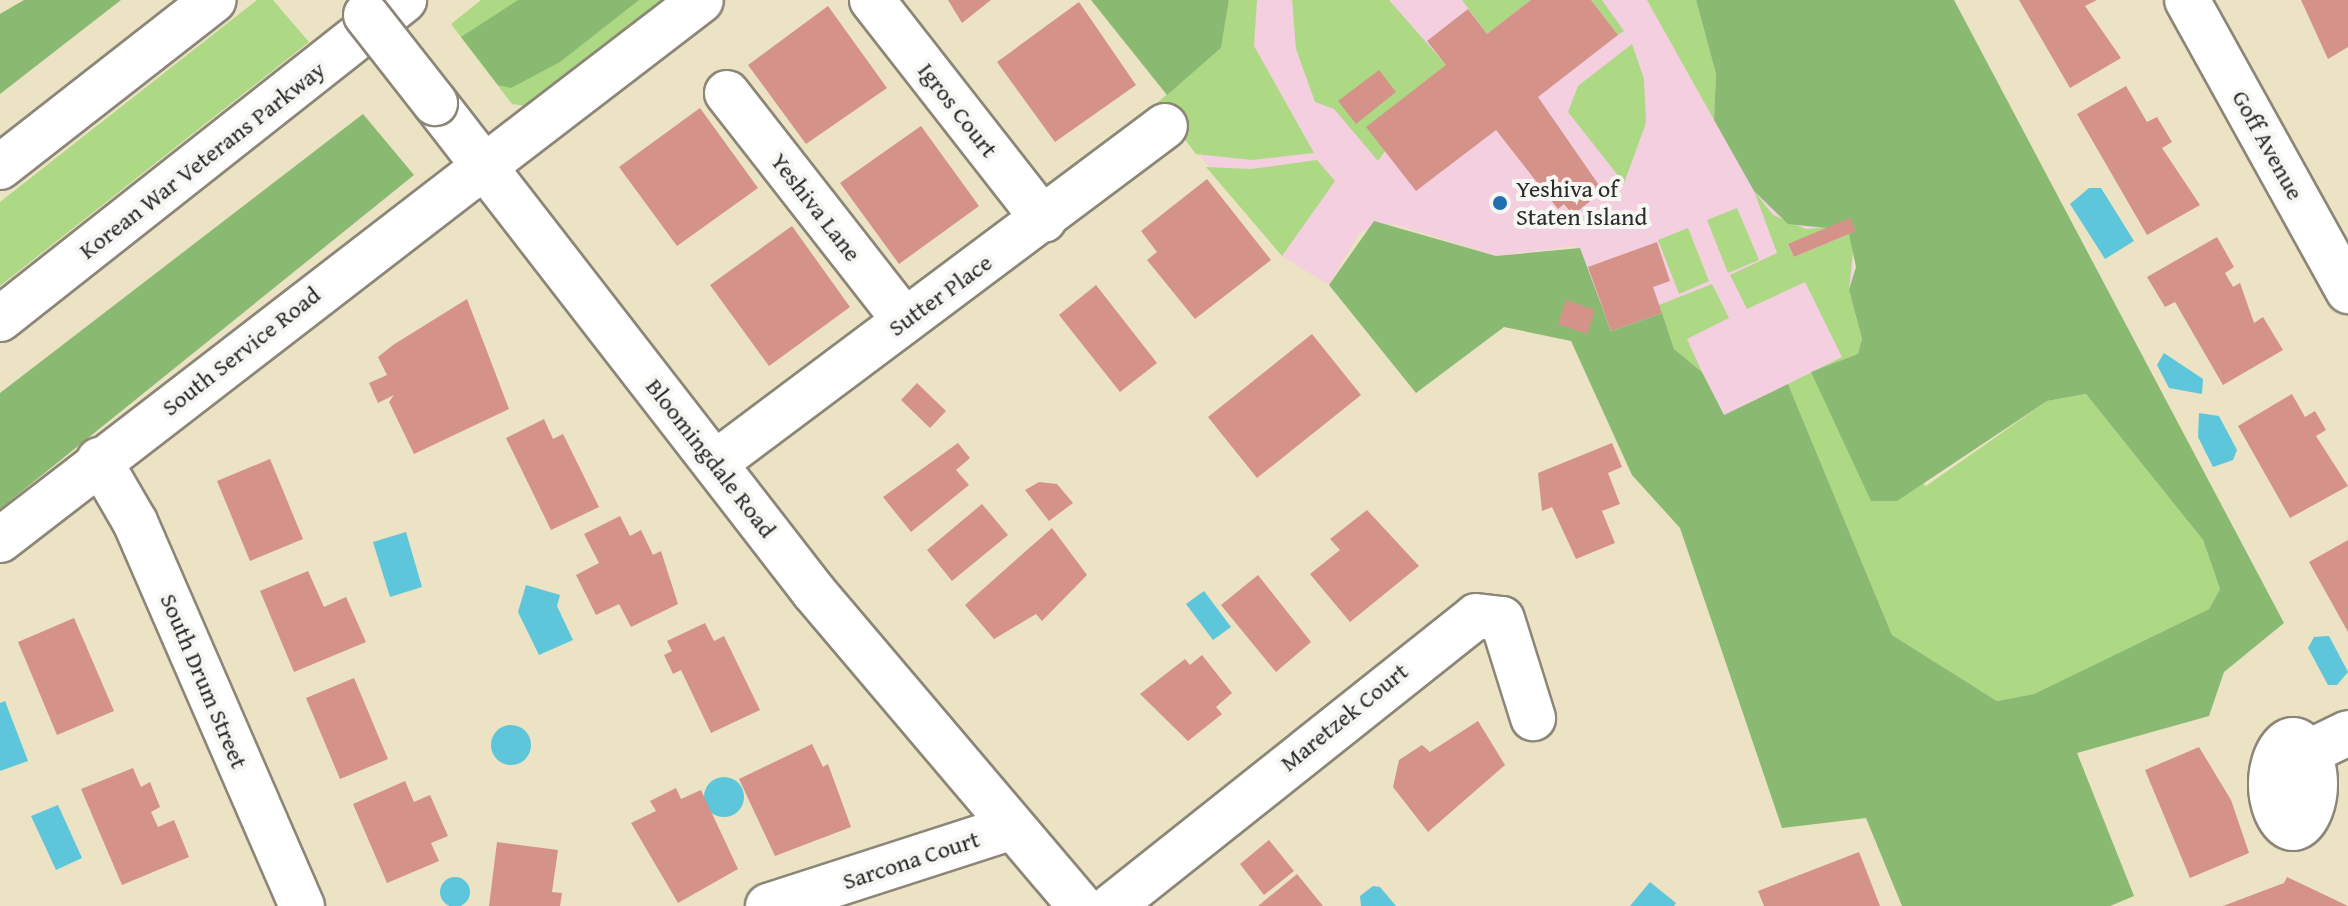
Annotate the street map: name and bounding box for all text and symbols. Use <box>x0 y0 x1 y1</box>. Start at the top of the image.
street label: Korean War Veterans Parkway <box>73 55 331 265</box>
street label: Igros Court <box>912 57 1004 163</box>
street label: Goff Avenue <box>2226 85 2310 205</box>
street label: Yeshiva Lane <box>765 147 867 267</box>
place label: Yeshiva of Staten Island <box>1516 175 1647 231</box>
marker: Yeshiva of Staten Island <box>1491 194 1509 212</box>
street label: Sutter Place <box>883 248 997 342</box>
street label: South Service Road <box>156 280 326 422</box>
street label: Bloomingdale Road <box>640 373 782 543</box>
street label: South Drum Street <box>154 589 254 773</box>
street label: Maretzek Court <box>1274 657 1414 777</box>
street label: Sarcona Court <box>839 824 983 896</box>

